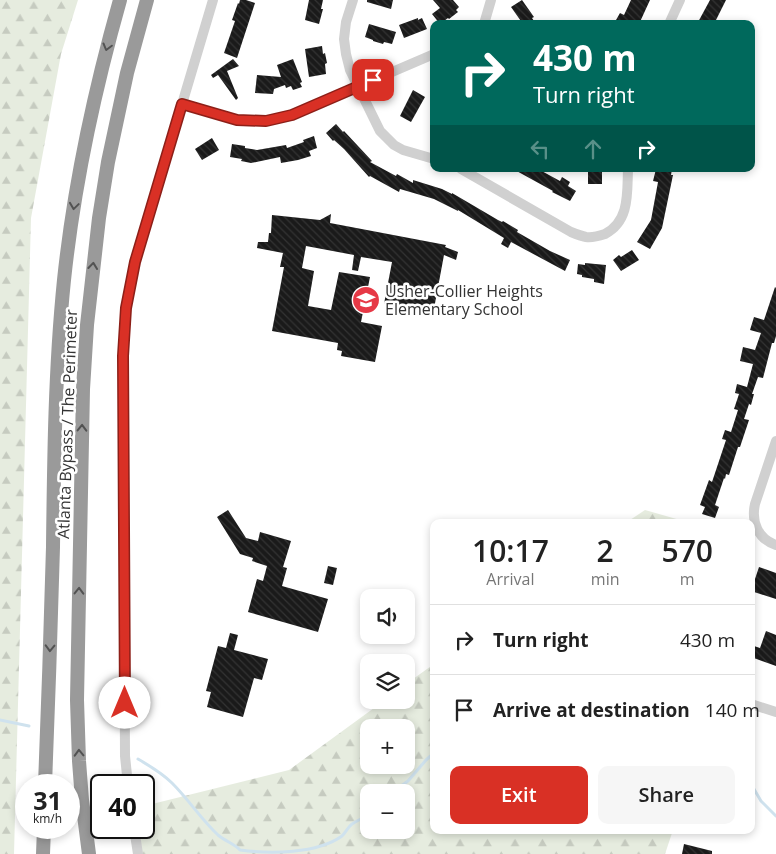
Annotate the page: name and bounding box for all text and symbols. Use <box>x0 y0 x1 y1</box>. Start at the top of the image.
text: 430 m <box>533 34 637 81</box>
icon: right <box>450 40 515 105</box>
one-way arrow <box>102 43 113 52</box>
pin <box>352 59 394 101</box>
icon: arrive <box>359 66 387 94</box>
text: Turn right <box>533 79 635 109</box>
icon: left <box>526 135 554 163</box>
icon: ahead <box>579 135 607 163</box>
icon: right <box>632 135 660 163</box>
one-way arrow <box>69 202 80 210</box>
one-way arrow <box>87 262 98 270</box>
place label: Usher-Collier Heights Elementary School <box>385 280 543 320</box>
school or university icon: Usher-Collier Heights Elementary School <box>351 285 381 315</box>
street label: Atlanta Bypass / The Perimeter <box>52 308 82 539</box>
one-way arrow <box>77 424 88 432</box>
text: 10:17 <box>472 530 549 571</box>
text: 2 <box>597 530 614 571</box>
text: 570 <box>662 530 713 571</box>
text: Arrival <box>486 568 535 590</box>
text: min <box>591 568 620 590</box>
text: m <box>680 568 695 590</box>
one-way arrow <box>74 587 84 594</box>
map controls <box>360 589 415 839</box>
button: sound <box>360 589 415 644</box>
icon: right <box>450 626 478 654</box>
text: Turn right <box>493 627 588 653</box>
text: 430 m <box>680 627 735 653</box>
one-way arrow <box>45 644 56 652</box>
button: layers <box>360 654 415 709</box>
position arrow <box>98 676 150 728</box>
icon: arrive <box>450 696 478 724</box>
text: Arrive at destination <box>493 697 690 723</box>
text: 140 m <box>705 697 760 723</box>
button: + <box>360 719 415 774</box>
one-way arrow <box>73 749 84 757</box>
button: Exit <box>450 766 588 824</box>
button: Share <box>598 766 735 824</box>
speed limit sign: 40 <box>90 774 155 839</box>
text: 31 <box>33 783 62 817</box>
button: − <box>360 784 415 839</box>
text: km/h <box>33 810 62 827</box>

